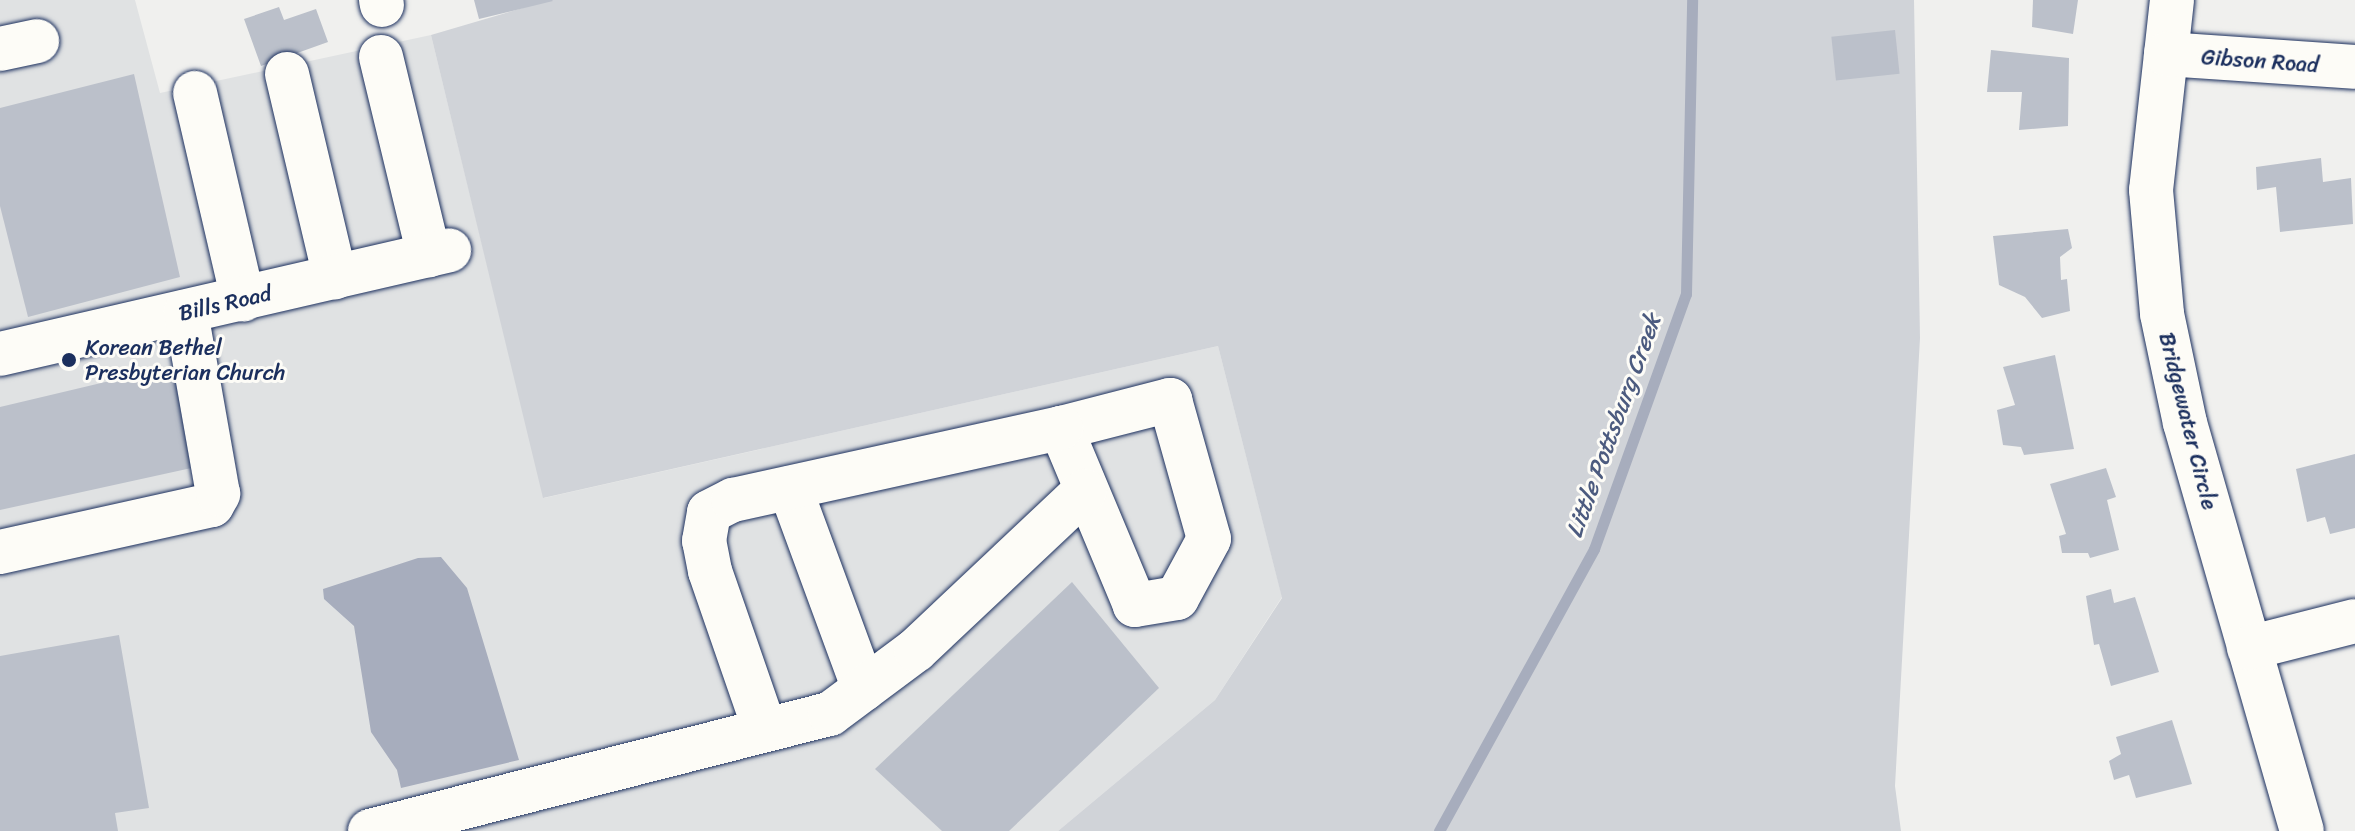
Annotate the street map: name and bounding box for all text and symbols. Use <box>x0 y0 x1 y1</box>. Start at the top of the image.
street label: Gibson Road <box>2200 44 2320 78</box>
street label: Bills Road <box>176 280 274 326</box>
water label: Little Pottsburg Creek <box>1560 310 1668 542</box>
street label: Bridgewater Circle <box>2153 329 2223 513</box>
place label: Korean Bethel Presbyterian Church <box>85 334 285 386</box>
marker: Korean Bethel Presbyterian Church <box>60 351 78 369</box>

